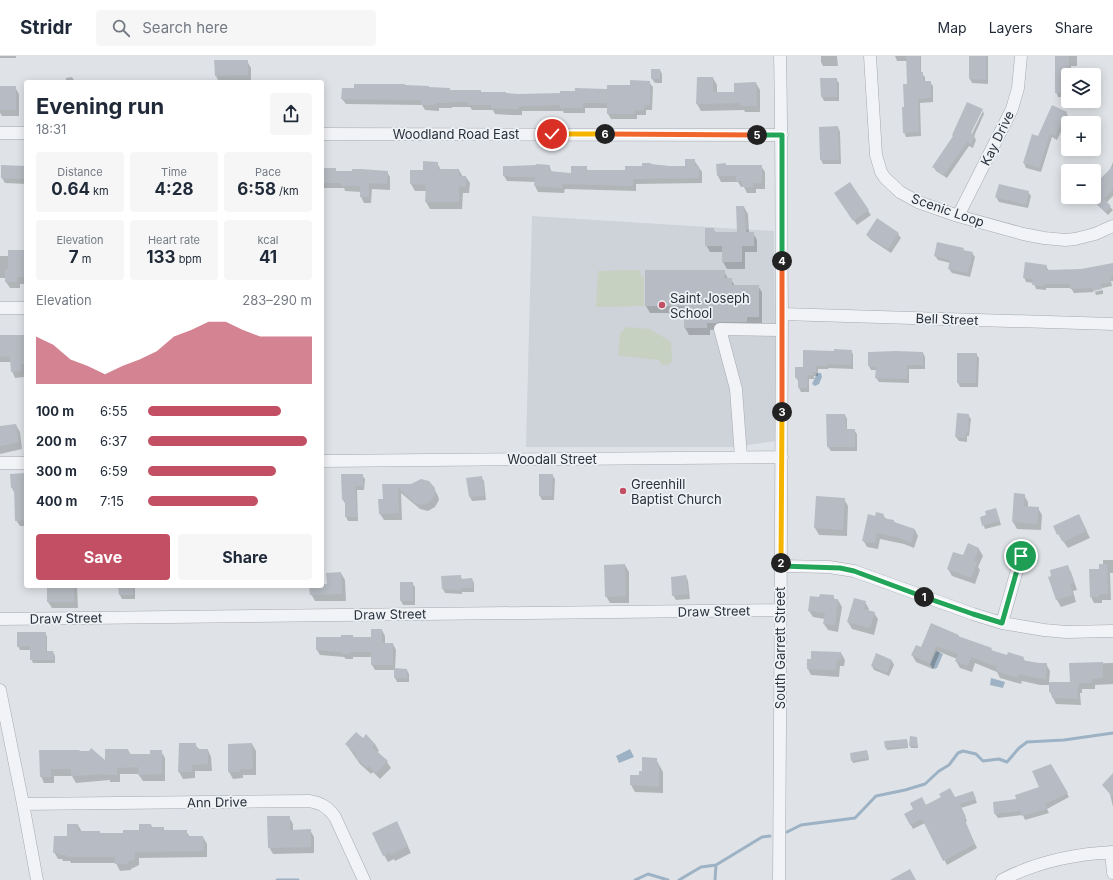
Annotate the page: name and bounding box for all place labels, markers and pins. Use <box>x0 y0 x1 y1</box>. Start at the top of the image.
pin <box>535 117 569 151</box>
pin: 6 <box>595 124 615 144</box>
pin: 5 <box>747 125 767 145</box>
pin: 4 <box>772 251 792 271</box>
place label: Saint Joseph School <box>670 290 750 321</box>
marker: Saint Joseph School <box>657 300 667 310</box>
pin: 3 <box>772 402 792 422</box>
place label: Greenhill Baptist Church <box>631 476 722 507</box>
marker: Greenhill Baptist Church <box>618 486 628 496</box>
pin <box>1004 539 1038 573</box>
pin: 2 <box>771 553 791 573</box>
pin: 1 <box>914 587 934 607</box>

